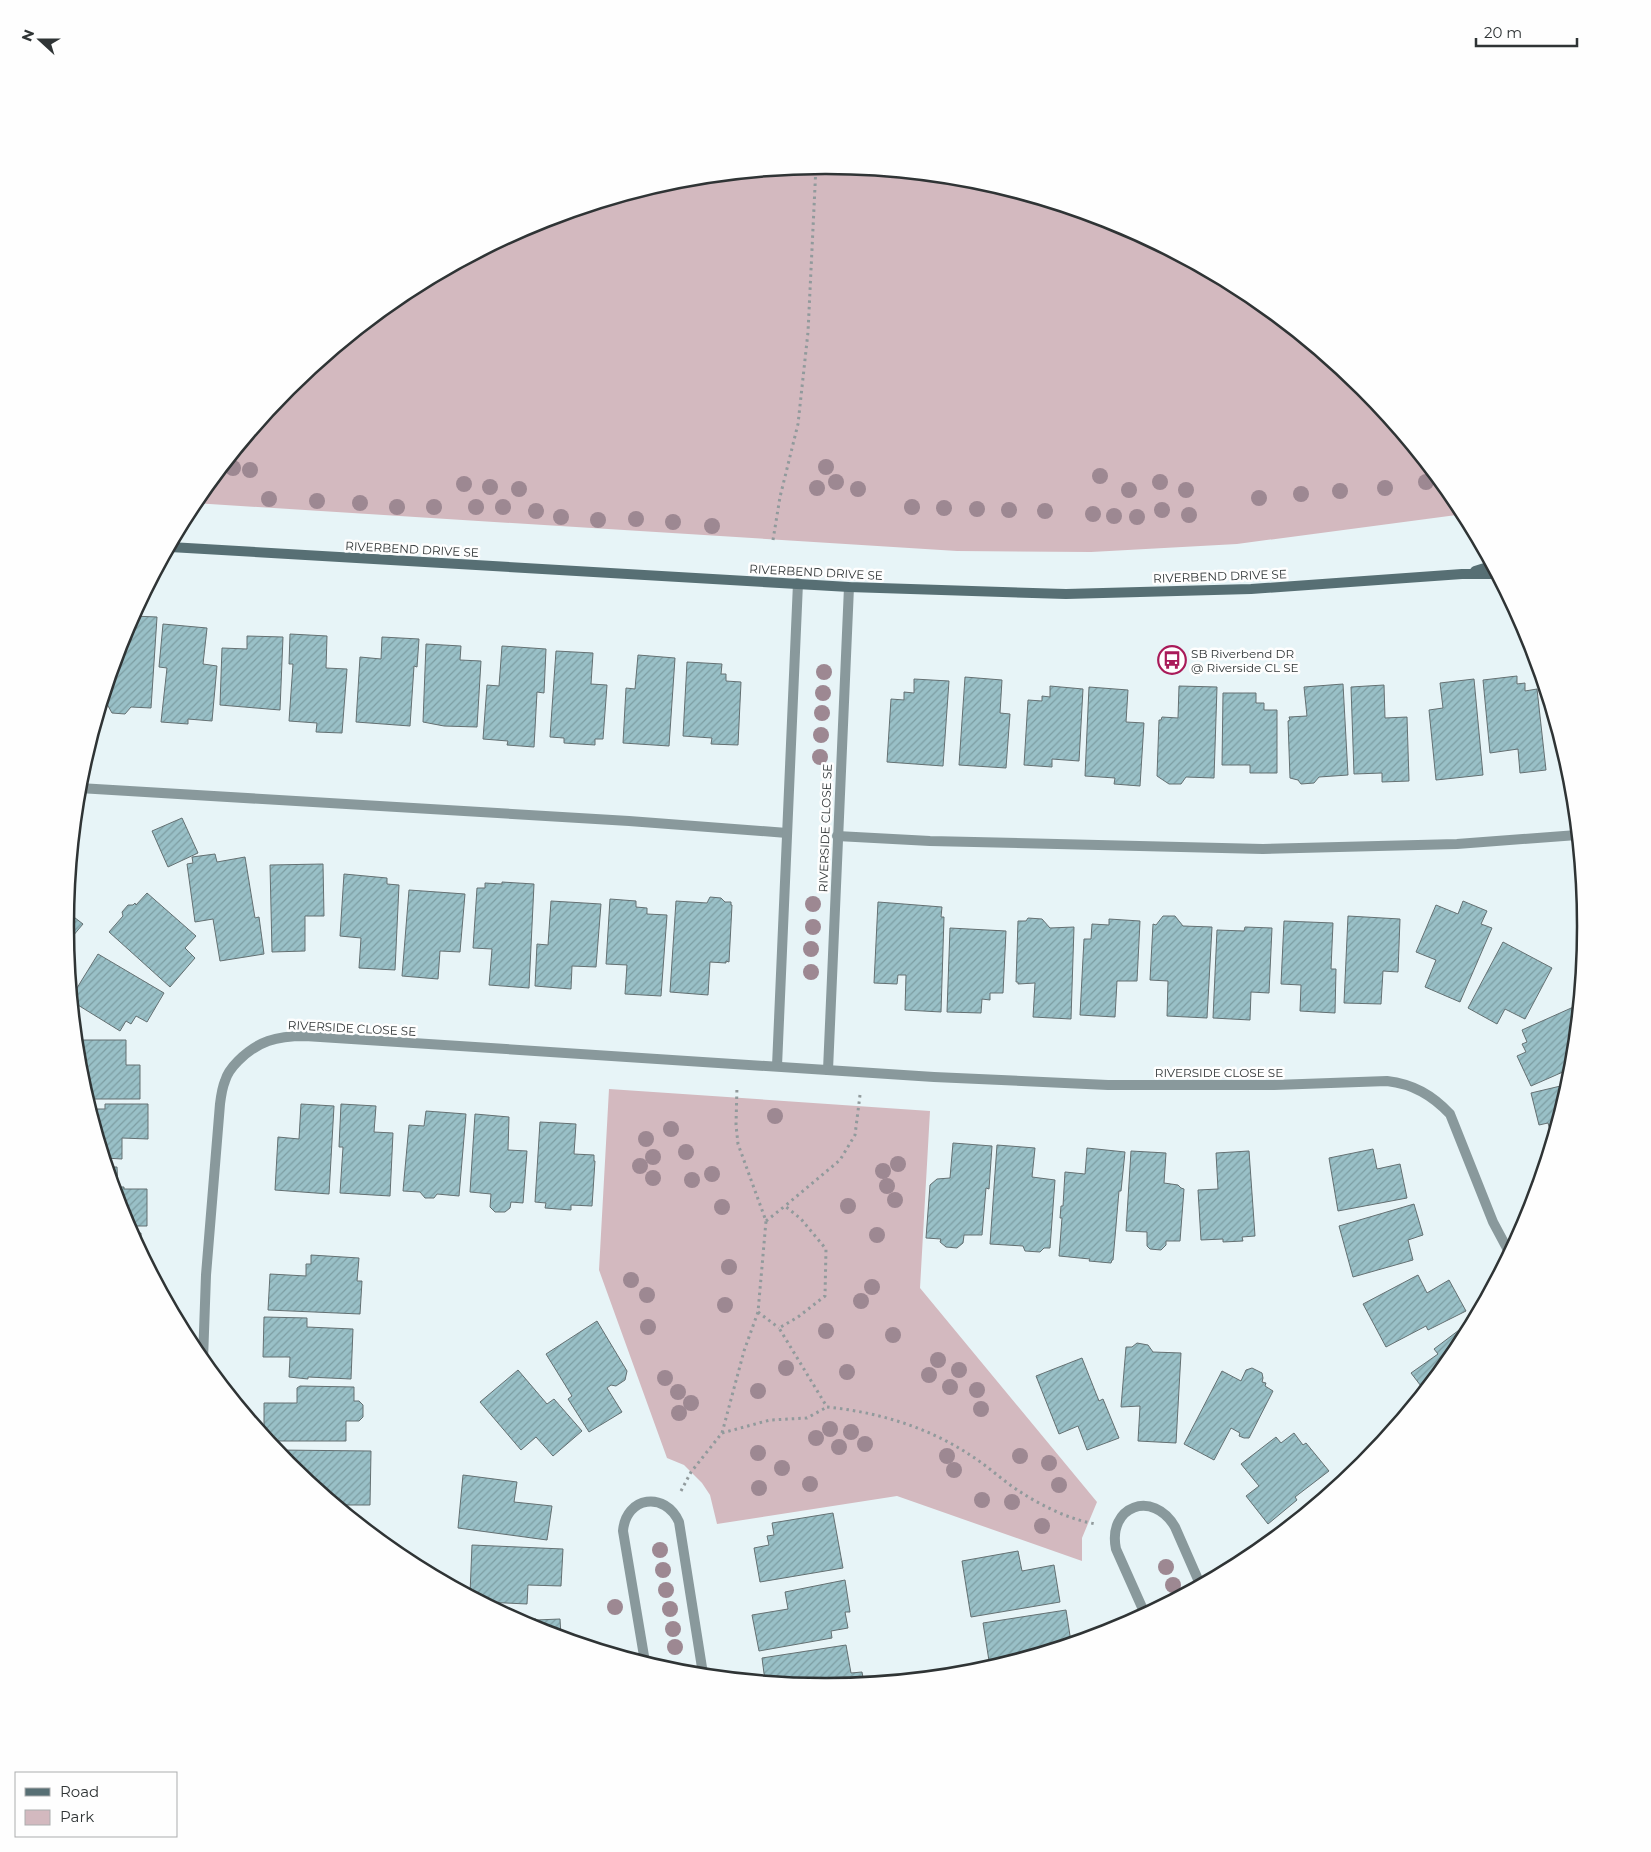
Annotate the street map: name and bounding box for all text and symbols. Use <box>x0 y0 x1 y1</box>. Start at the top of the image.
north arrow <box>15 15 65 65</box>
scale bar <box>1476 15 1577 47</box>
text: 20 m <box>1484 23 1522 42</box>
text: N <box>17 27 38 44</box>
street label: RIVERBEND DRIVE SE <box>345 538 479 560</box>
street label: RIVERBEND DRIVE SE <box>749 561 883 583</box>
street label: RIVERBEND DRIVE SE <box>1153 566 1287 586</box>
bus stop icon: SB Riverbend DR @ Riverside CL SE <box>1157 645 1187 675</box>
place label: SB Riverbend DR @ Riverside CL SE <box>1191 646 1299 675</box>
street label: RIVERSIDE CLOSE SE <box>815 764 835 892</box>
street label: RIVERSIDE CLOSE SE <box>287 1017 417 1039</box>
street label: RIVERSIDE CLOSE SE <box>1155 1065 1283 1080</box>
legend <box>15 1772 178 1837</box>
text: Road <box>60 1782 99 1801</box>
text: Park <box>60 1807 94 1826</box>

